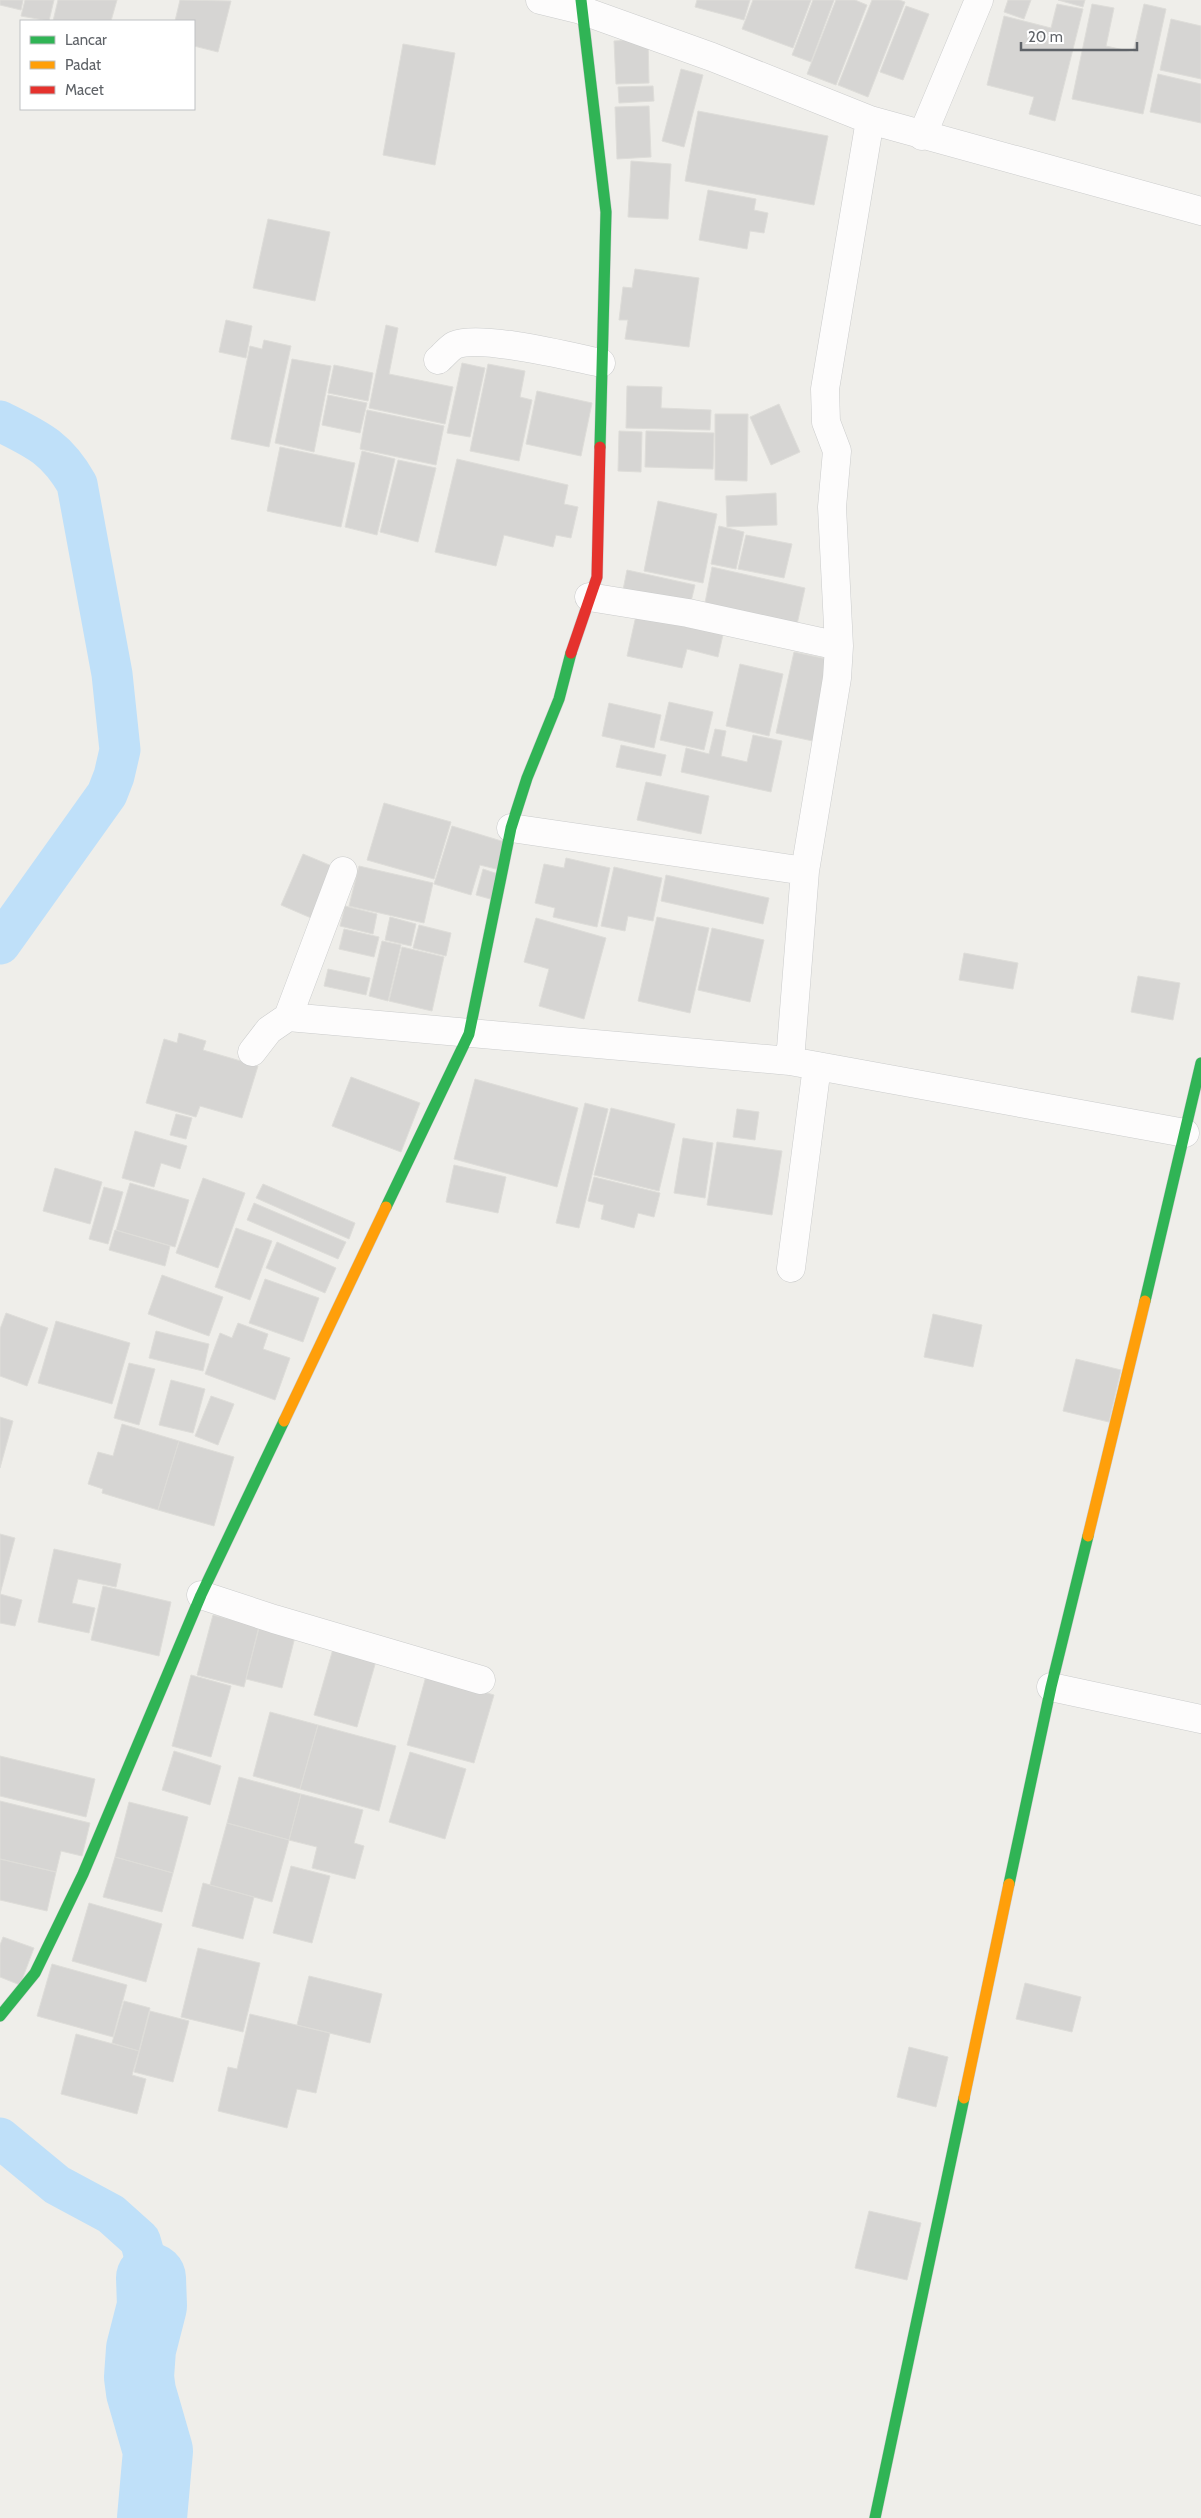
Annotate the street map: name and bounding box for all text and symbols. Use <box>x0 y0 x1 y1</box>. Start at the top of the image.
legend <box>20 20 195 110</box>
scale bar <box>1021 20 1137 52</box>
text: 20 m <box>1028 28 1063 46</box>
text: Lancar <box>65 31 107 49</box>
text: Padat <box>65 56 101 74</box>
text: Macet <box>65 81 104 99</box>

